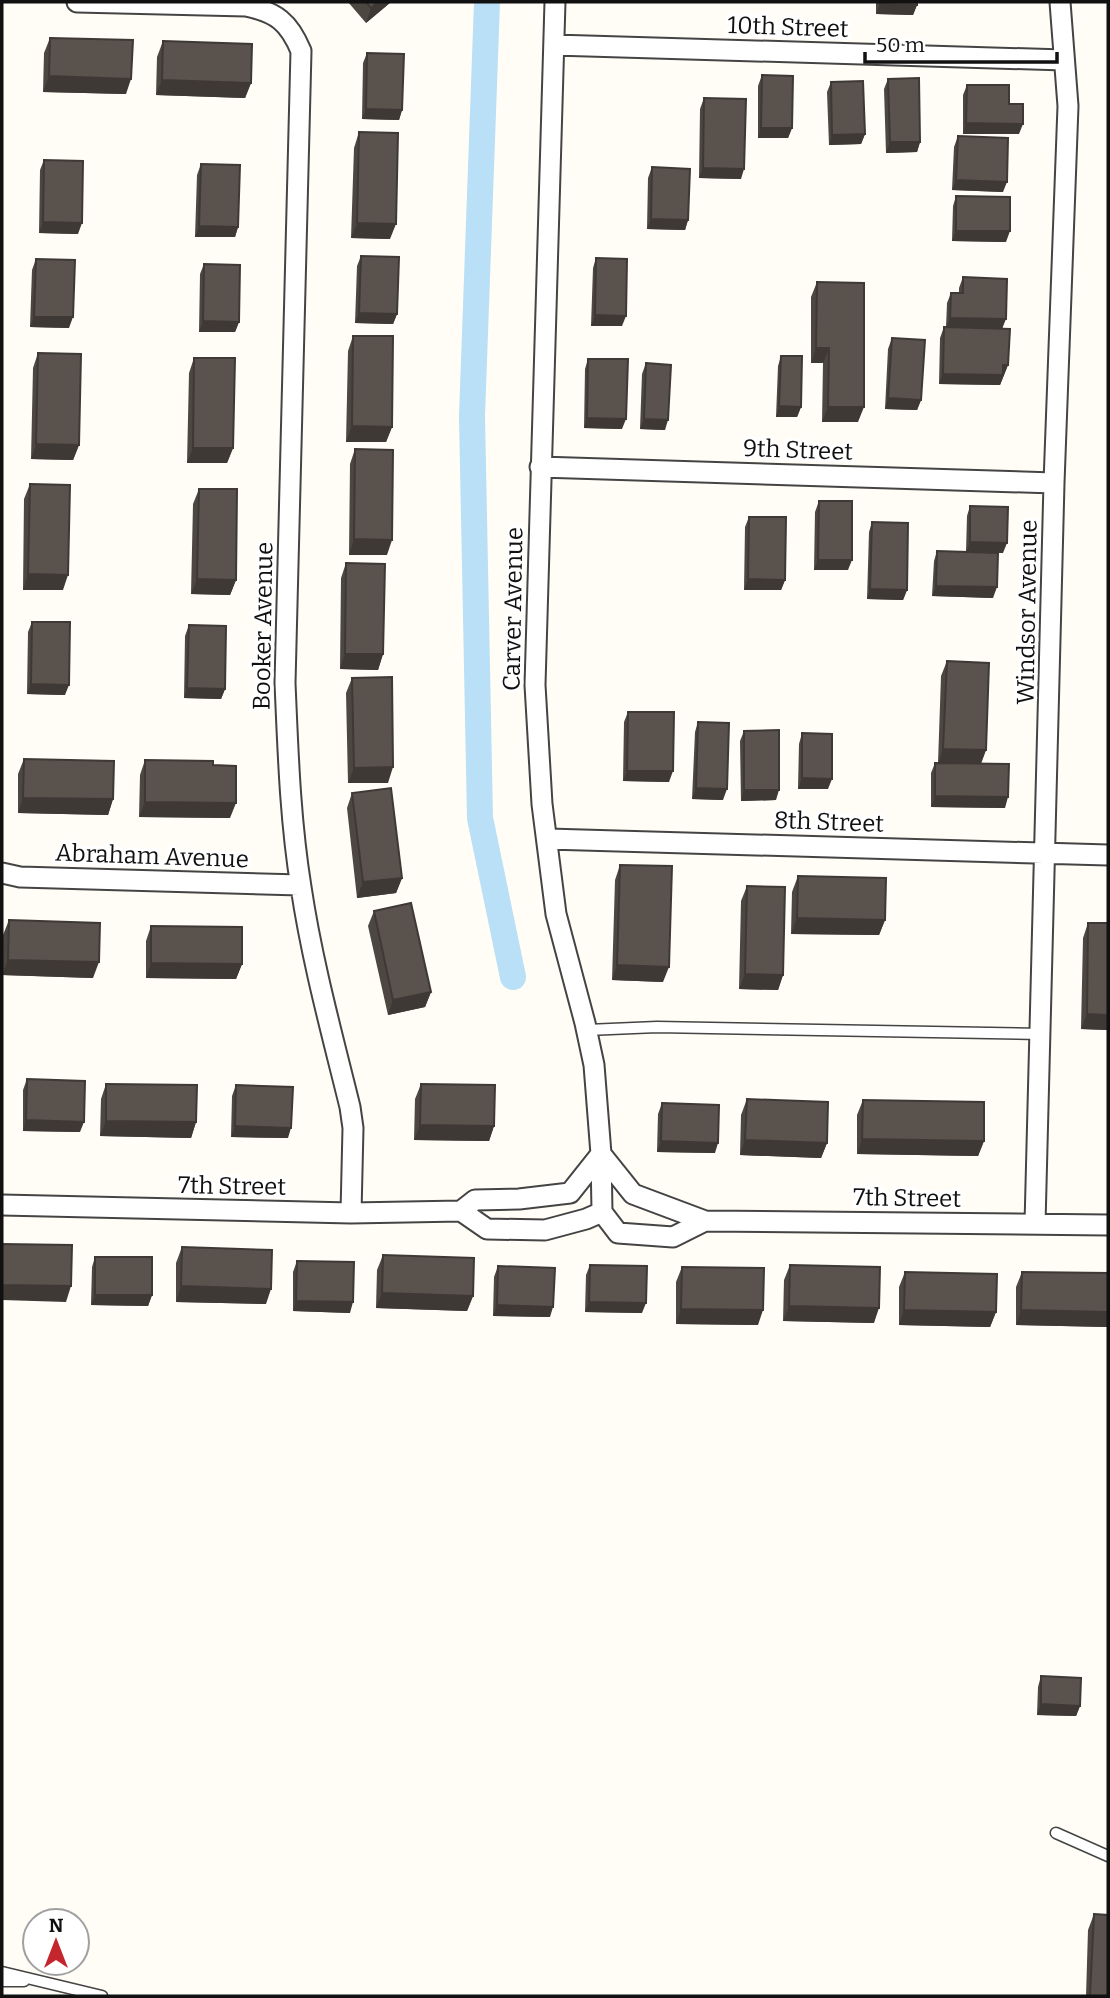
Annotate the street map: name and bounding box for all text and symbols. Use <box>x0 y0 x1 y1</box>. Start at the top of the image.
street label: 10th Street <box>727 11 849 43</box>
scale bar <box>865 21 1058 65</box>
text: 50 m <box>876 32 925 58</box>
street label: 9th Street <box>743 434 854 466</box>
street label: Windsor Avenue <box>1011 519 1043 705</box>
street label: Carver Avenue <box>498 527 528 691</box>
street label: Booker Avenue <box>248 542 278 710</box>
street label: 8th Street <box>773 806 885 838</box>
street label: Abraham Avenue <box>55 839 249 873</box>
street label: 7th Street <box>178 1171 287 1201</box>
street label: 7th Street <box>853 1183 962 1213</box>
north arrow <box>21 1907 91 1977</box>
text: N <box>49 1914 64 1937</box>

